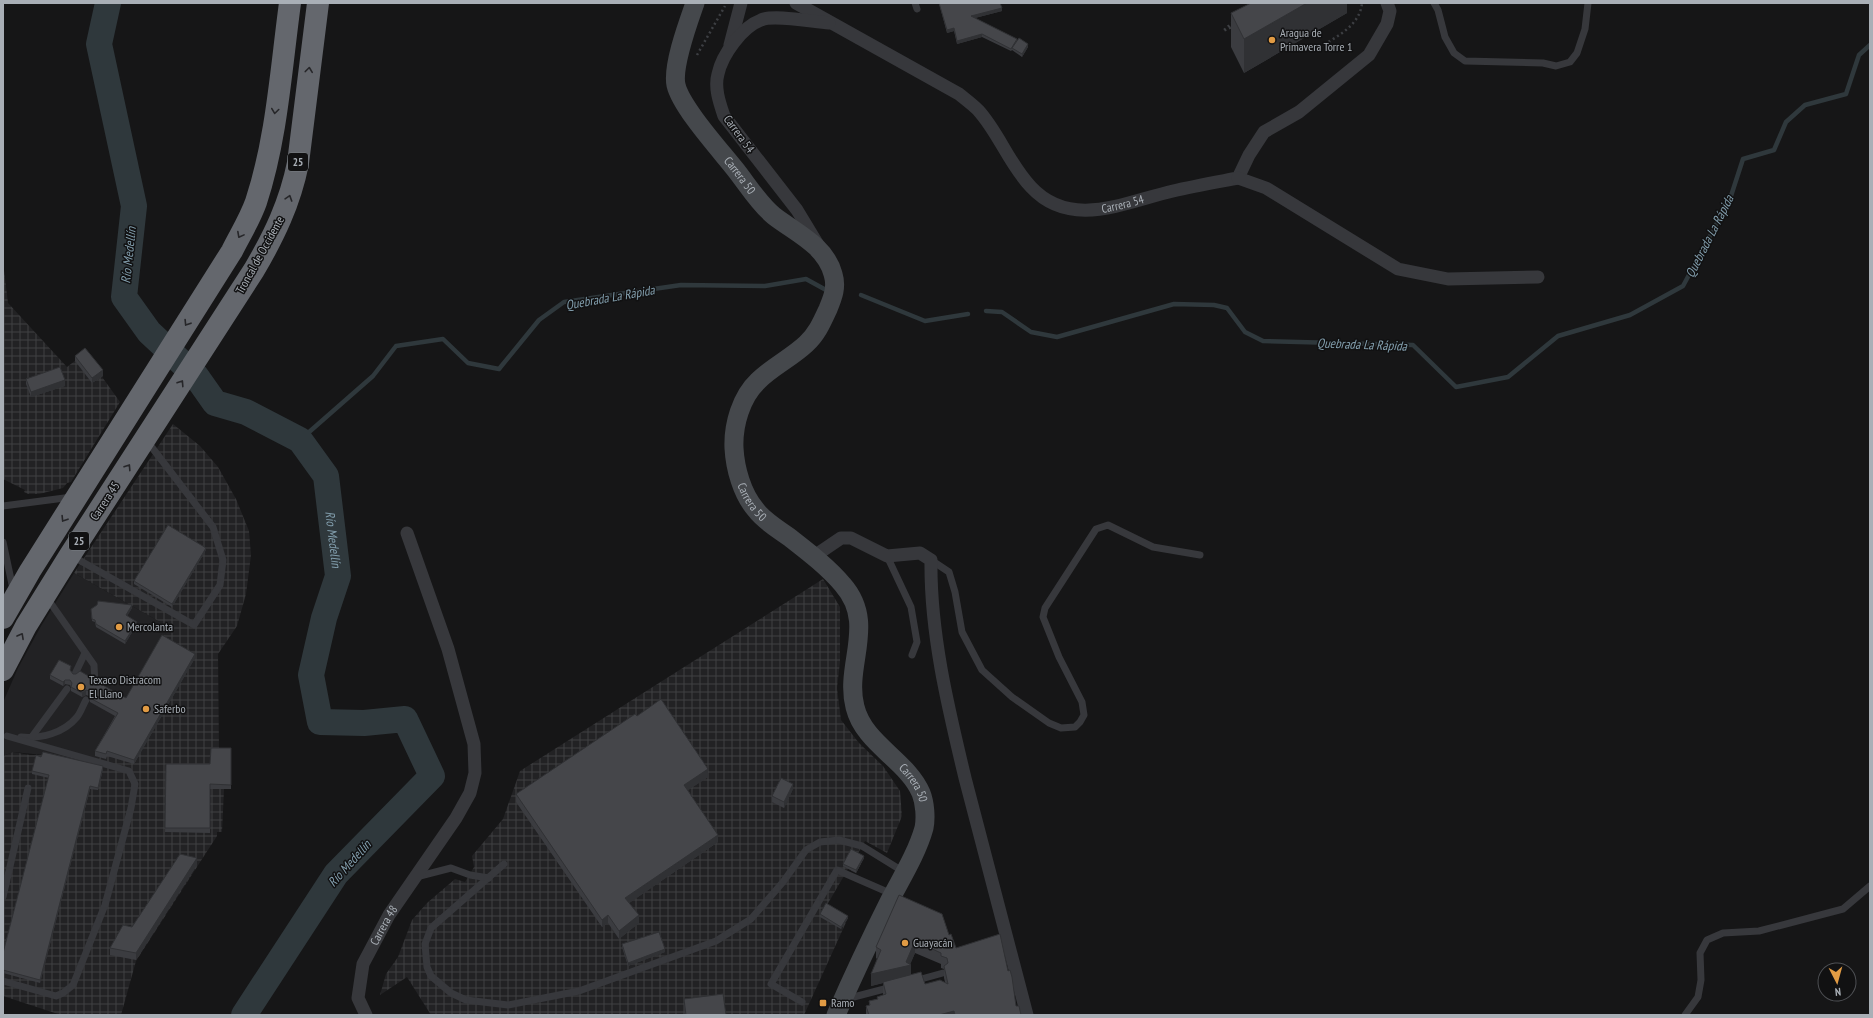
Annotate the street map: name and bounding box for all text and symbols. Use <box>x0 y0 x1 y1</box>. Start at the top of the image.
place label: Aragua de Primavera Torre 1 <box>1280 25 1352 54</box>
marker: Aragua de Primavera Torre 1 <box>1267 35 1277 45</box>
one-way arrow <box>304 67 313 73</box>
one-way arrow <box>271 108 280 114</box>
street label: Carrera 54 <box>721 112 758 156</box>
road number: 25 <box>288 153 308 171</box>
street label: Carrera 50 <box>721 153 759 197</box>
street label: Carrera 54 <box>1100 191 1146 216</box>
water label: Quebrada La Rápida <box>1681 192 1738 280</box>
one-way arrow <box>284 195 293 202</box>
street label: Troncal de Occidente <box>232 213 287 296</box>
water label: Río Medellín <box>117 225 140 284</box>
one-way arrow <box>238 231 245 238</box>
water label: Quebrada La Rápida <box>564 281 657 314</box>
one-way arrow <box>184 319 191 326</box>
water label: Quebrada La Rápida <box>1317 334 1408 355</box>
one-way arrow <box>176 380 183 387</box>
one-way arrow <box>123 464 130 471</box>
street label: Carrera 45 <box>87 479 123 523</box>
street label: Carrera 50 <box>735 480 770 524</box>
water label: Río Medellín <box>321 510 345 570</box>
one-way arrow <box>61 514 68 521</box>
road number: 25 <box>69 532 89 550</box>
place label: Mercolanta <box>127 619 173 634</box>
marker: Mercolanta <box>114 622 124 632</box>
one-way arrow <box>16 632 23 640</box>
place label: Texaco Distracom El Llano <box>89 672 161 701</box>
marker: Texaco Distracom El Llano <box>76 682 86 692</box>
place label: Saferbo <box>154 701 186 716</box>
marker: Saferbo <box>141 704 151 714</box>
street label: Carrera 50 <box>896 760 931 803</box>
water label: Río Medellín <box>324 836 376 890</box>
street label: Carrera 48 <box>366 902 400 948</box>
place label: Guayacán <box>913 935 953 950</box>
marker: Guayacán <box>900 938 910 948</box>
north arrow <box>1817 962 1857 1002</box>
text: N <box>1834 985 1842 999</box>
place label: Ramo <box>831 995 855 1010</box>
marker: Ramo <box>818 998 828 1008</box>

